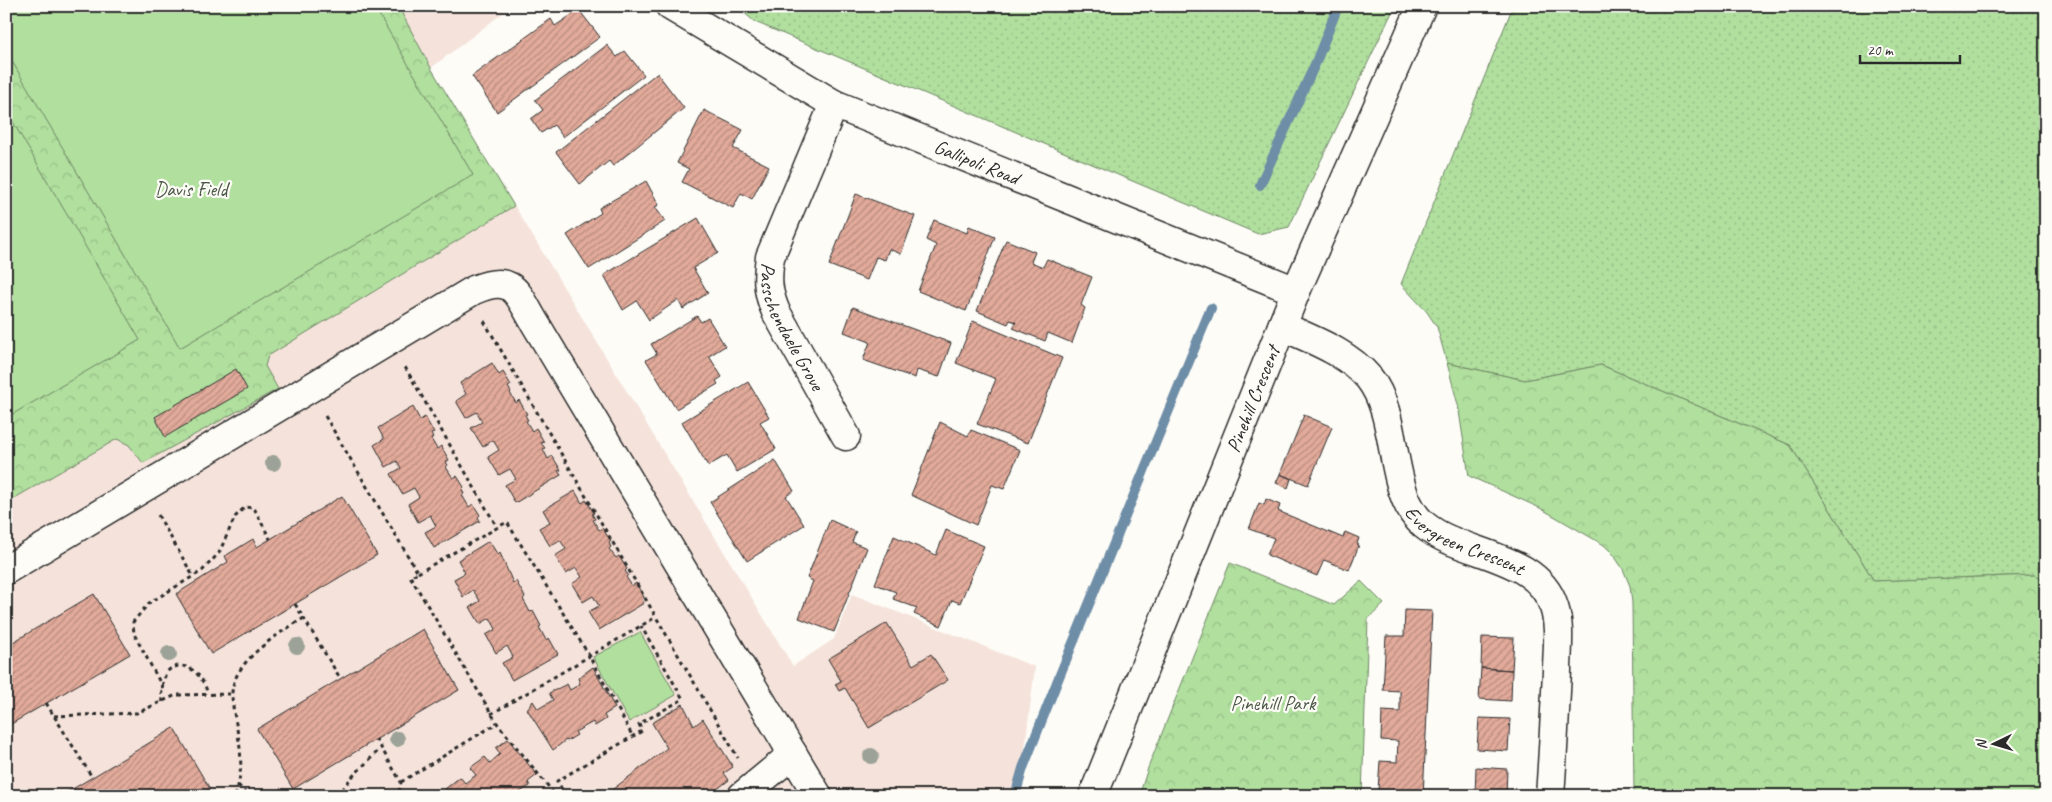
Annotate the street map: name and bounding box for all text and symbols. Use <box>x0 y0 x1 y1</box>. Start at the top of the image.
scale bar <box>1860 32 1960 64</box>
text: 20 m <box>1867 41 1894 60</box>
street label: Gallipoli Road <box>931 133 1026 191</box>
park label: Davis Field <box>155 177 230 202</box>
street label: Passchendaele Grove <box>756 262 831 396</box>
street label: Pinehill Crescent <box>1220 339 1286 456</box>
street label: Evergreen Crescent <box>1399 501 1531 582</box>
park label: Pinehill Park <box>1231 691 1317 716</box>
north arrow <box>1970 720 2020 770</box>
text: N <box>1972 738 1990 750</box>

